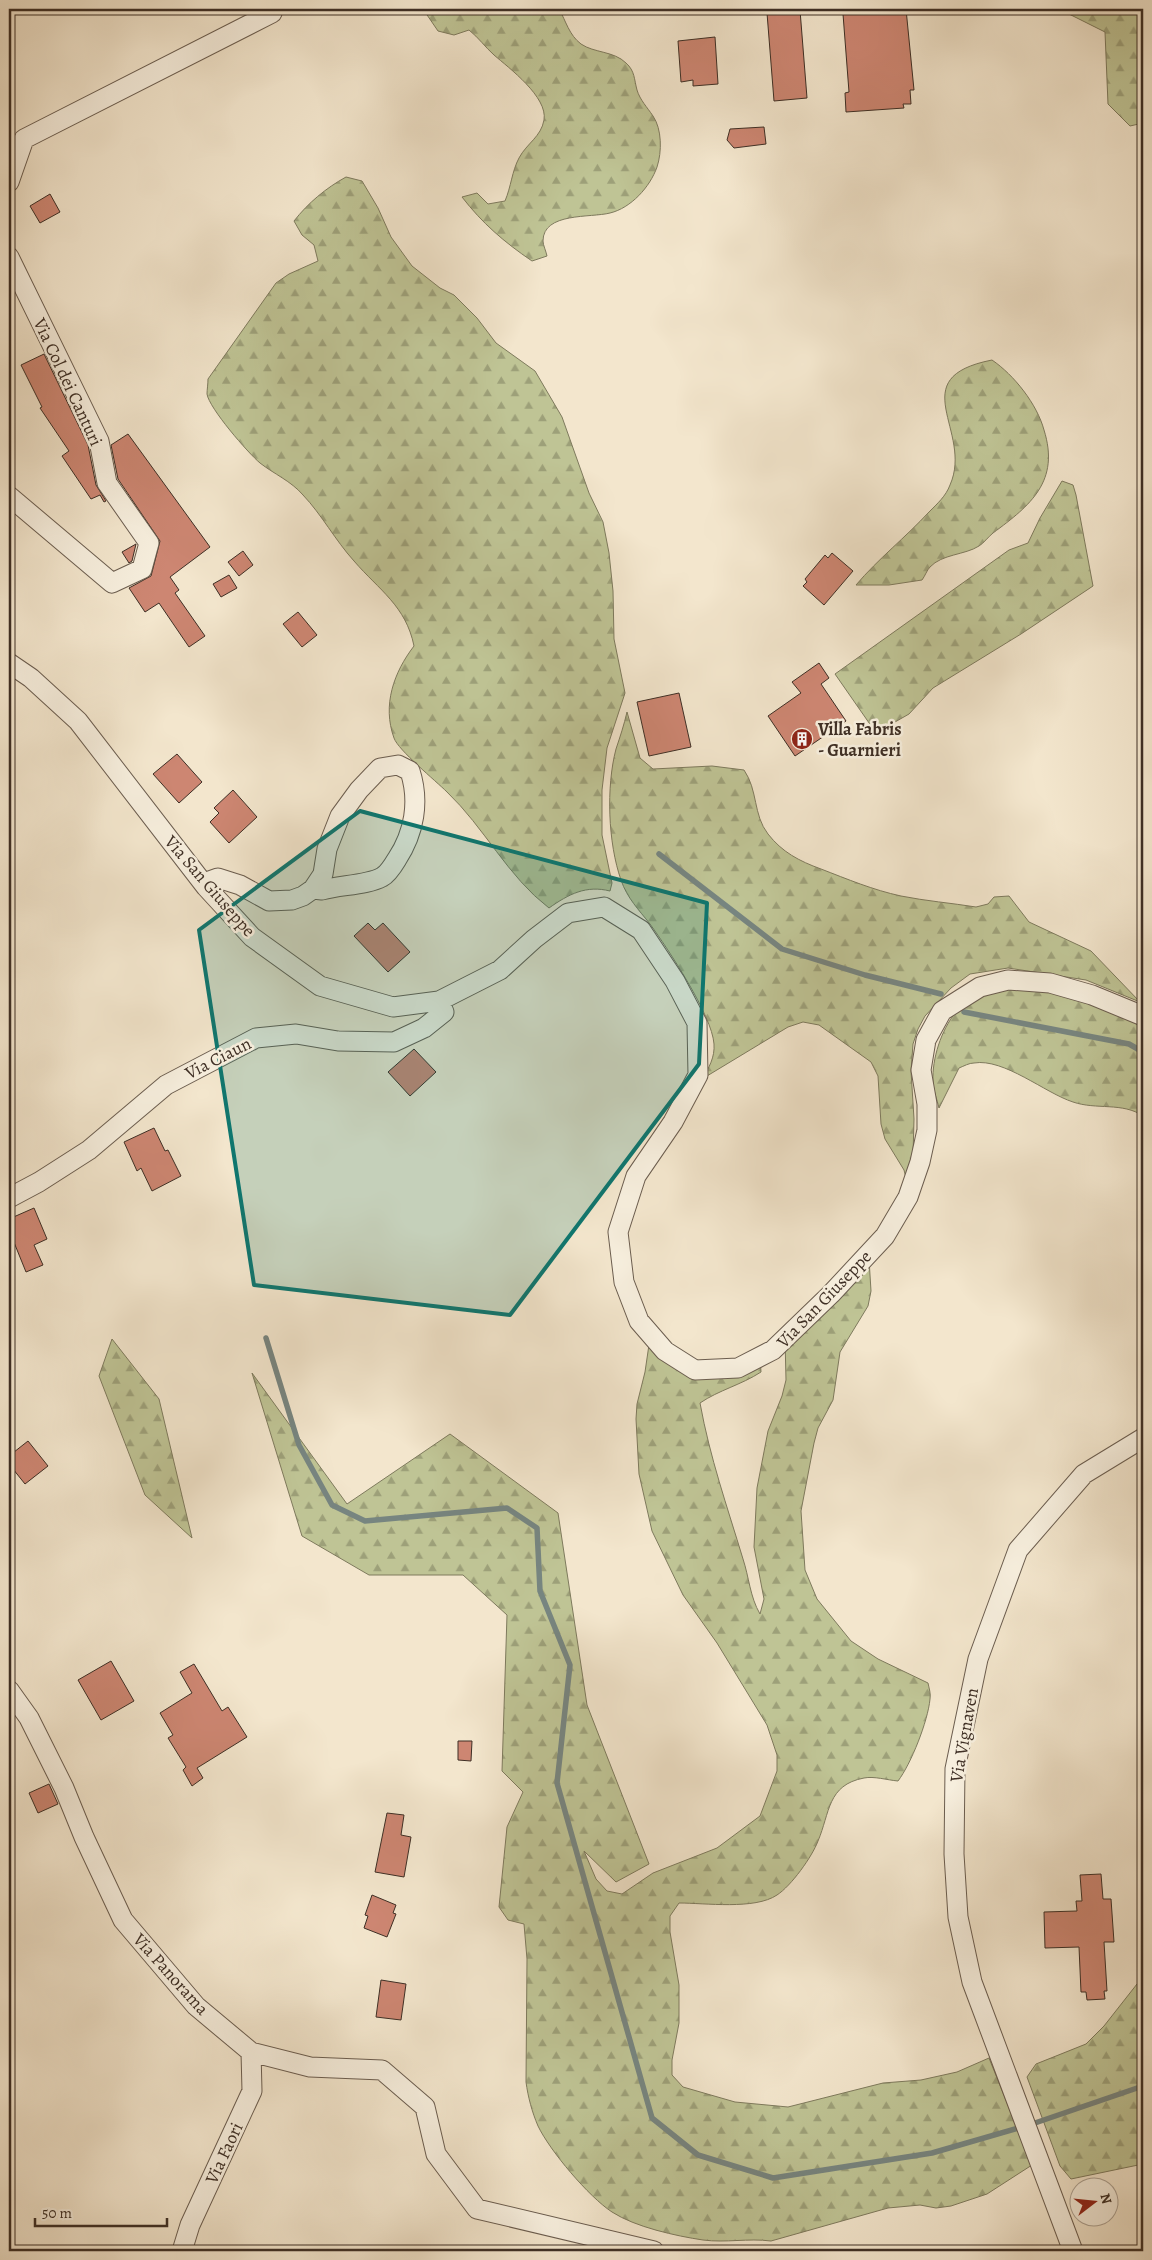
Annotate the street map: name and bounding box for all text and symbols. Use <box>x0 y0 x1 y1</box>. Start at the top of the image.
street label: Via Col dei Canturi <box>27 313 108 450</box>
place label: Villa Fabris - Guarnieri <box>817 717 902 762</box>
building icon: Villa Fabris - Guarnieri <box>790 727 814 751</box>
street label: Via San Giuseppe <box>159 829 261 942</box>
street label: Via Ciaun <box>180 1031 255 1085</box>
street label: Via San Giuseppe <box>771 1245 877 1354</box>
street label: Via Vignaven <box>944 1686 984 1785</box>
street label: Via Panorama <box>127 1927 215 2021</box>
street label: Via Faori <box>199 2118 249 2188</box>
north arrow <box>1070 2178 1120 2228</box>
text: N <box>1095 2191 1117 2206</box>
scale bar <box>35 2195 168 2227</box>
text: 50 m <box>42 2203 72 2223</box>

